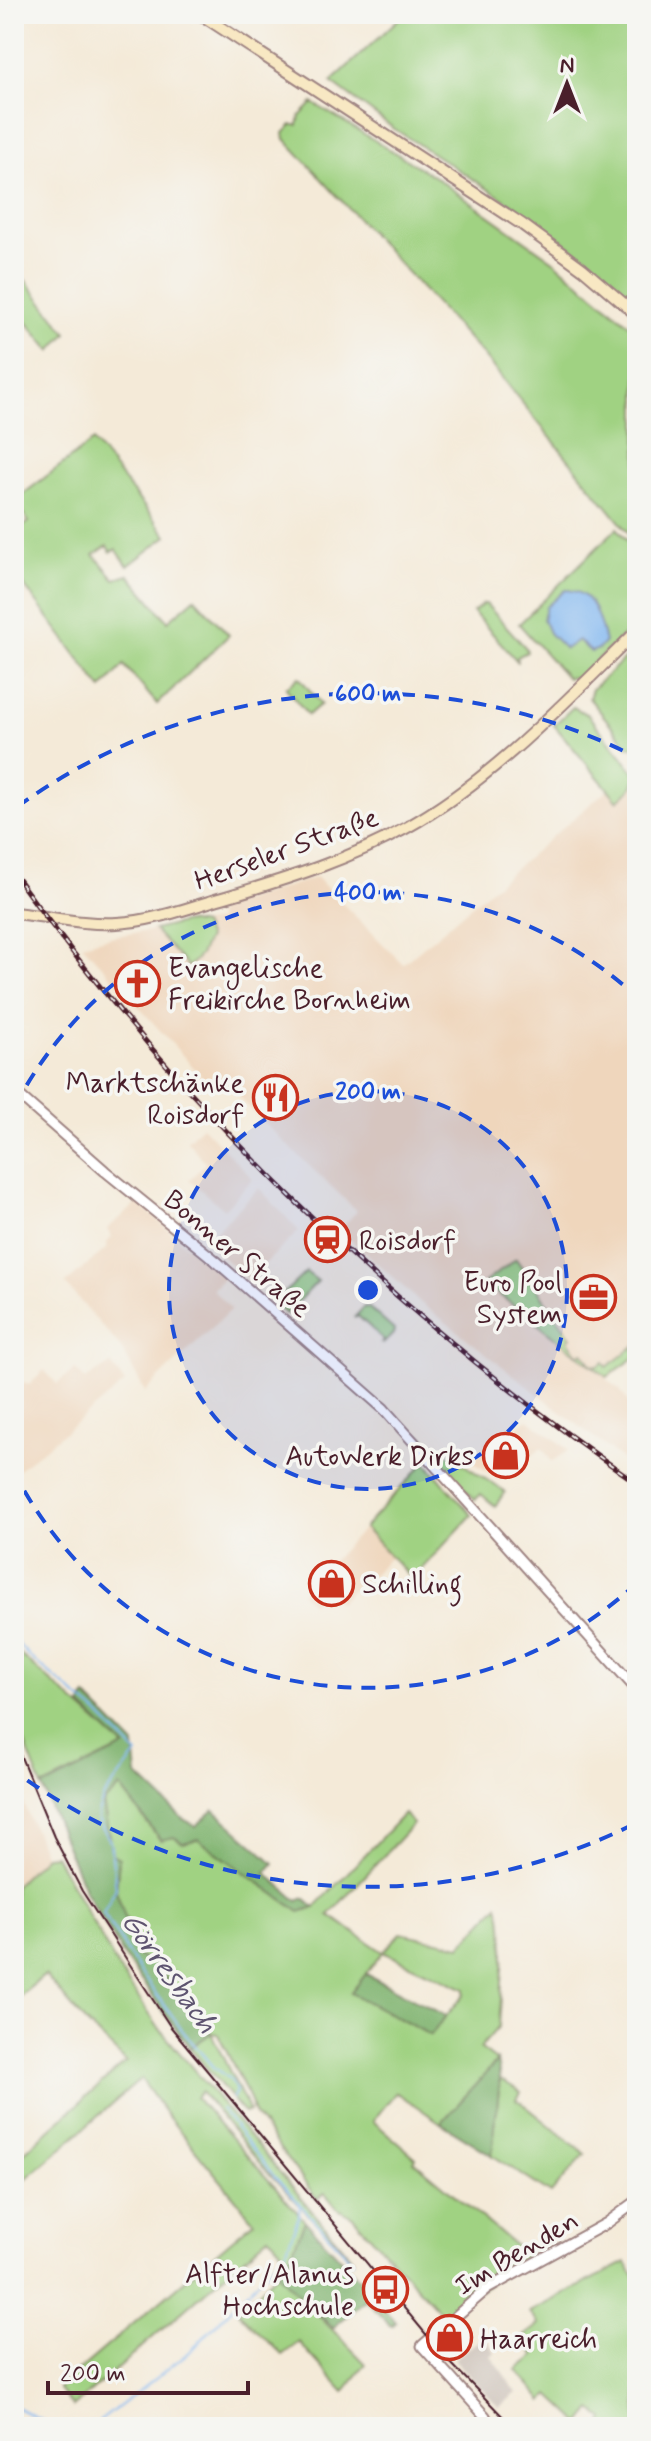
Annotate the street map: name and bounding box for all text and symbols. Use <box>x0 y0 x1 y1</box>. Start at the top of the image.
north arrow <box>527 44 607 124</box>
text: N <box>560 52 574 80</box>
text: 600 m <box>335 679 401 710</box>
street label: Herseler Straße <box>190 800 384 901</box>
text: 400 m <box>334 878 402 909</box>
place label: Evangelische Freikirche Bornheim <box>168 951 411 1020</box>
church icon: Evangelische Freikirche Bornheim <box>113 959 161 1007</box>
place label: Marktschänke Roisdorf <box>66 1066 244 1135</box>
restaurant icon: Marktschänke Roisdorf <box>251 1074 299 1122</box>
text: 200 m <box>335 1077 401 1108</box>
street label: Bonner Straße <box>155 1182 318 1327</box>
station icon: Roisdorf <box>304 1216 352 1264</box>
place label: Roisdorf <box>359 1224 456 1261</box>
place label: Euro Pool System <box>463 1265 562 1334</box>
office icon: Euro Pool System <box>569 1273 617 1321</box>
centre of rings <box>354 1276 382 1304</box>
shop icon: AutoWerk Dirks <box>481 1431 529 1479</box>
place label: AutoWerk Dirks <box>285 1439 474 1476</box>
shop icon: Schilling <box>307 1559 355 1607</box>
place label: Schilling <box>362 1567 462 1607</box>
water label: Görresbach <box>111 1904 226 2041</box>
street label: Im Benden <box>449 2203 586 2306</box>
place label: Alfter/Alanus Hochschule <box>185 2257 354 2326</box>
bus stop icon: Alfter/Alanus Hochschule <box>361 2265 409 2313</box>
shop icon: Haarreich <box>425 2314 473 2362</box>
place label: Haarreich <box>480 2322 597 2359</box>
scale bar <box>48 2345 248 2395</box>
text: 200 m <box>60 2359 126 2390</box>

